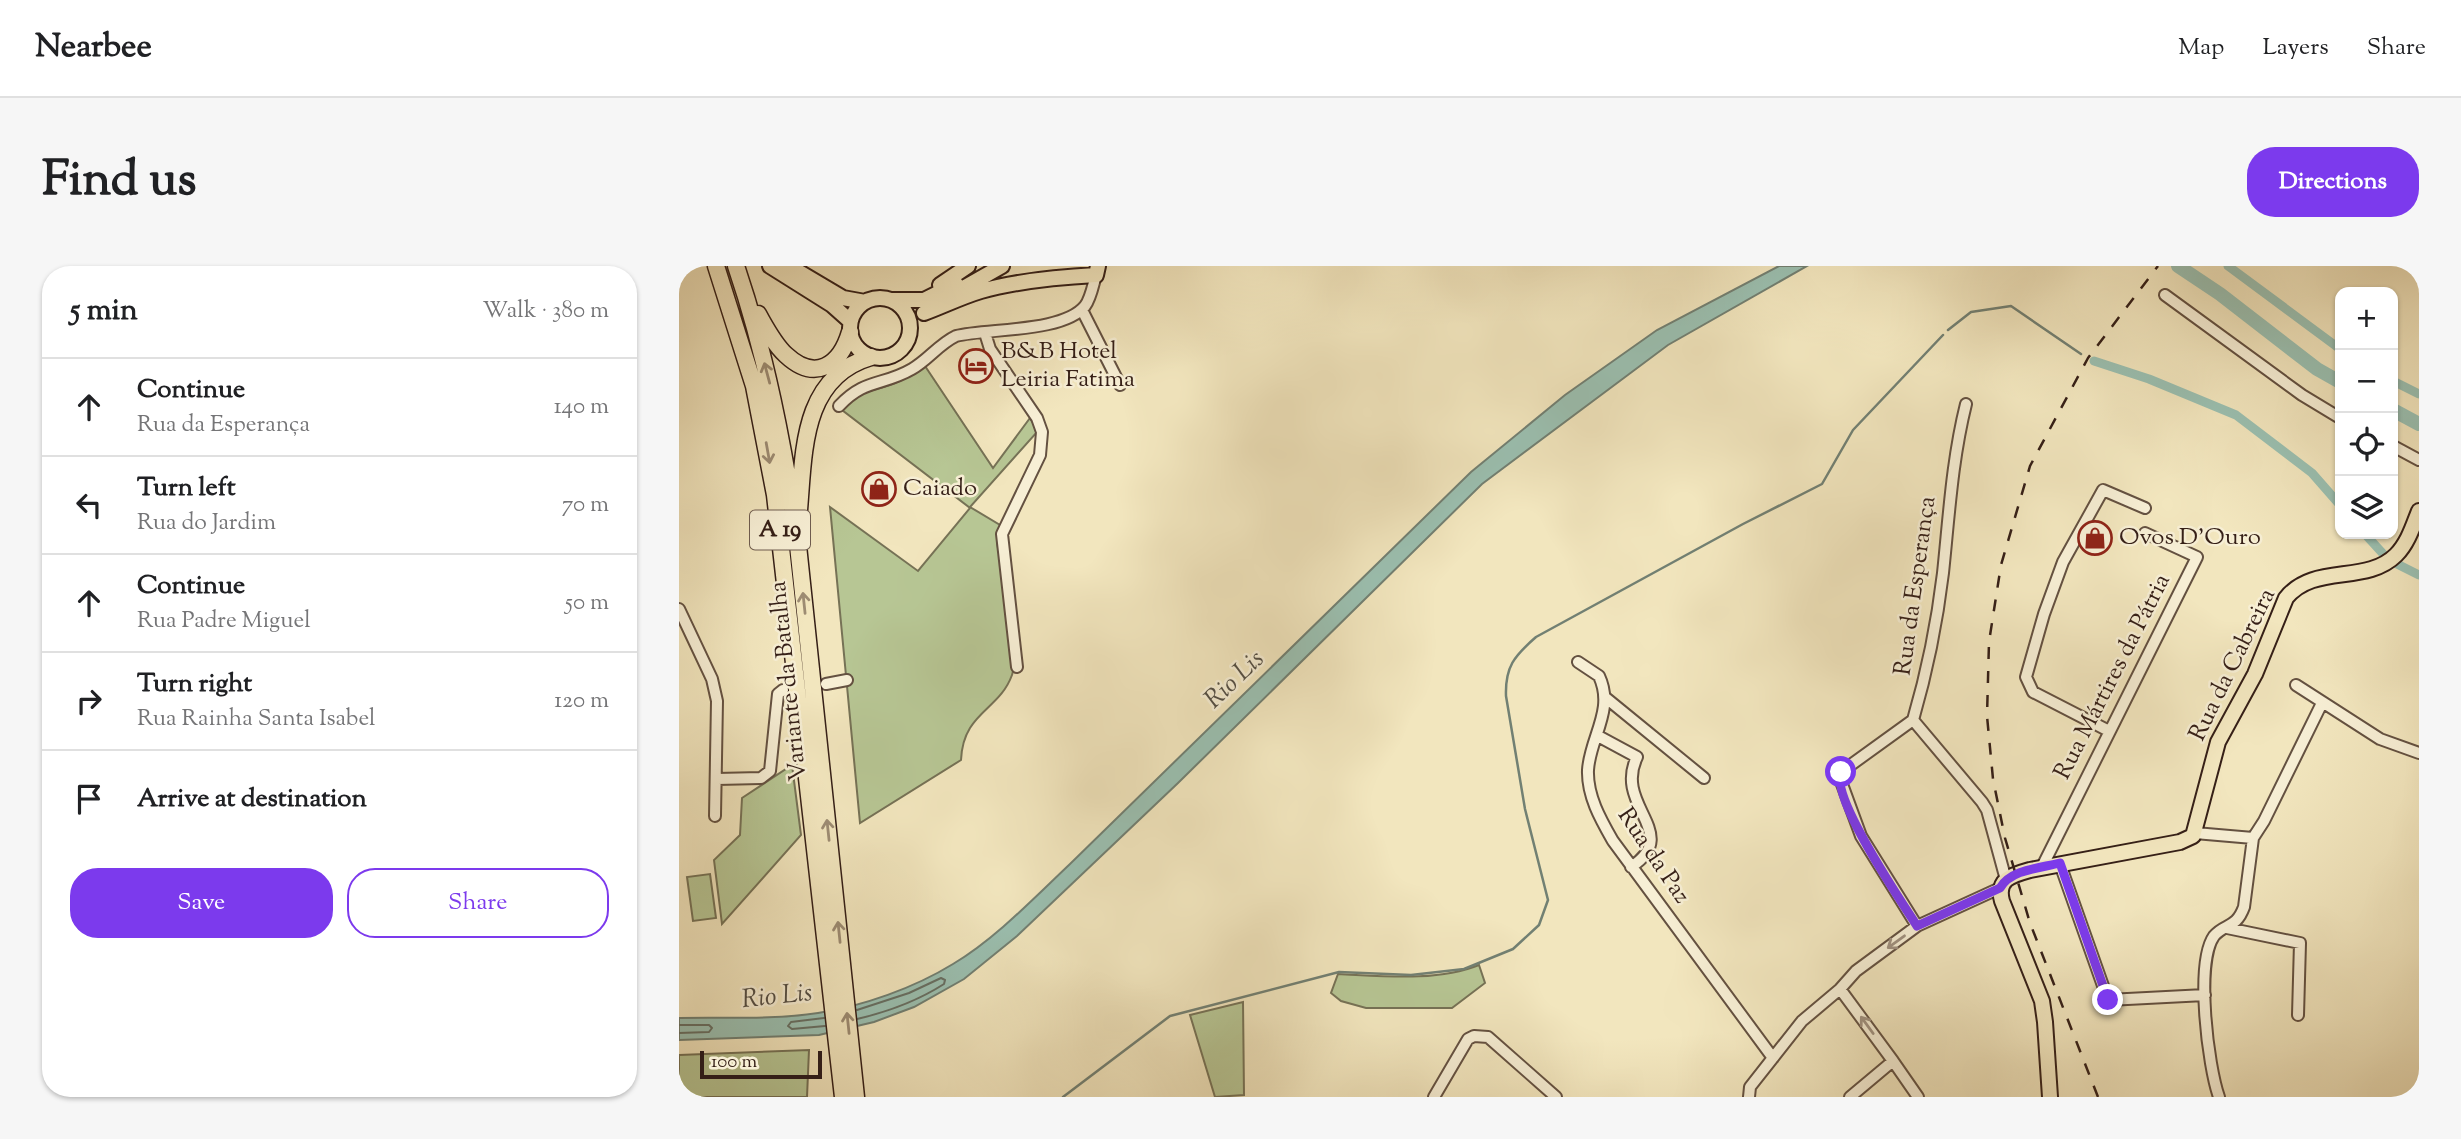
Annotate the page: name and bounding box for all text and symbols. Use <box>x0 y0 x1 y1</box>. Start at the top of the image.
text: Nearbee <box>35 24 152 72</box>
text: Map <box>2178 31 2224 65</box>
text: Layers <box>2262 31 2329 65</box>
text: Share <box>2367 31 2426 65</box>
text: Find us <box>42 147 196 217</box>
button: Directions <box>2247 147 2419 217</box>
map controls <box>2335 287 2398 539</box>
button: + <box>2335 287 2398 350</box>
text: 5 min <box>70 290 138 333</box>
text: Walk · 380 m <box>483 295 609 328</box>
place label: B&B Hotel Leiria Fatima <box>1001 335 1135 397</box>
hotel icon: B&B Hotel Leiria Fatima <box>957 347 995 385</box>
button: − <box>2335 350 2398 413</box>
one-way arrow <box>760 362 773 384</box>
text: Continue <box>137 372 245 409</box>
icon: ahead <box>70 388 108 426</box>
text: 140 m <box>554 391 609 424</box>
text: Rua da Esperança <box>137 409 310 442</box>
button: locate <box>2335 413 2398 476</box>
one-way arrow <box>762 441 775 464</box>
text: Turn left <box>137 470 236 507</box>
shop icon: Caiado <box>860 470 898 508</box>
place label: Caiado <box>903 472 977 506</box>
button: layers <box>2335 476 2398 539</box>
icon: left <box>70 486 108 524</box>
text: 70 m <box>562 489 609 522</box>
street label: Rua da Esperança <box>1887 494 1945 678</box>
text: Rua do Jardim <box>137 507 276 540</box>
road number: A 19 <box>750 510 810 550</box>
shop icon: Ovos D'Ouro <box>2076 519 2114 557</box>
place label: Ovos D'Ouro <box>2119 521 2261 555</box>
text: Continue <box>137 568 245 605</box>
street label: Rua Mártires da Pátria <box>2046 568 2180 786</box>
street label: Variante da Batalha <box>762 579 816 783</box>
street label: Rua da Cabreira <box>2181 583 2285 747</box>
icon: ahead <box>70 584 108 622</box>
text: 50 m <box>565 587 609 620</box>
one-way arrow <box>797 592 810 614</box>
text: Rua Padre Miguel <box>137 605 311 638</box>
water label: Rio Lis <box>1197 642 1273 718</box>
text: Turn right <box>137 666 252 703</box>
icon: right <box>70 682 108 720</box>
text: 120 m <box>554 685 609 718</box>
text: Rua Rainha Santa Isabel <box>137 703 375 736</box>
route start <box>1825 756 1856 787</box>
icon: arrive <box>70 780 108 818</box>
text: Arrive at destination <box>137 781 367 818</box>
street label: Rua da Paz <box>1608 801 1698 911</box>
one-way arrow <box>821 819 834 842</box>
button: Save <box>70 868 333 938</box>
button: Share <box>347 868 609 938</box>
one-way arrow <box>832 921 845 944</box>
one-way arrow <box>1887 934 1906 949</box>
water label: Rio Lis <box>740 975 814 1019</box>
route end <box>2092 984 2123 1015</box>
one-way arrow <box>842 1012 855 1035</box>
one-way arrow <box>1859 1016 1874 1035</box>
scale bar <box>700 1048 823 1080</box>
text: 100 m <box>711 1049 757 1076</box>

